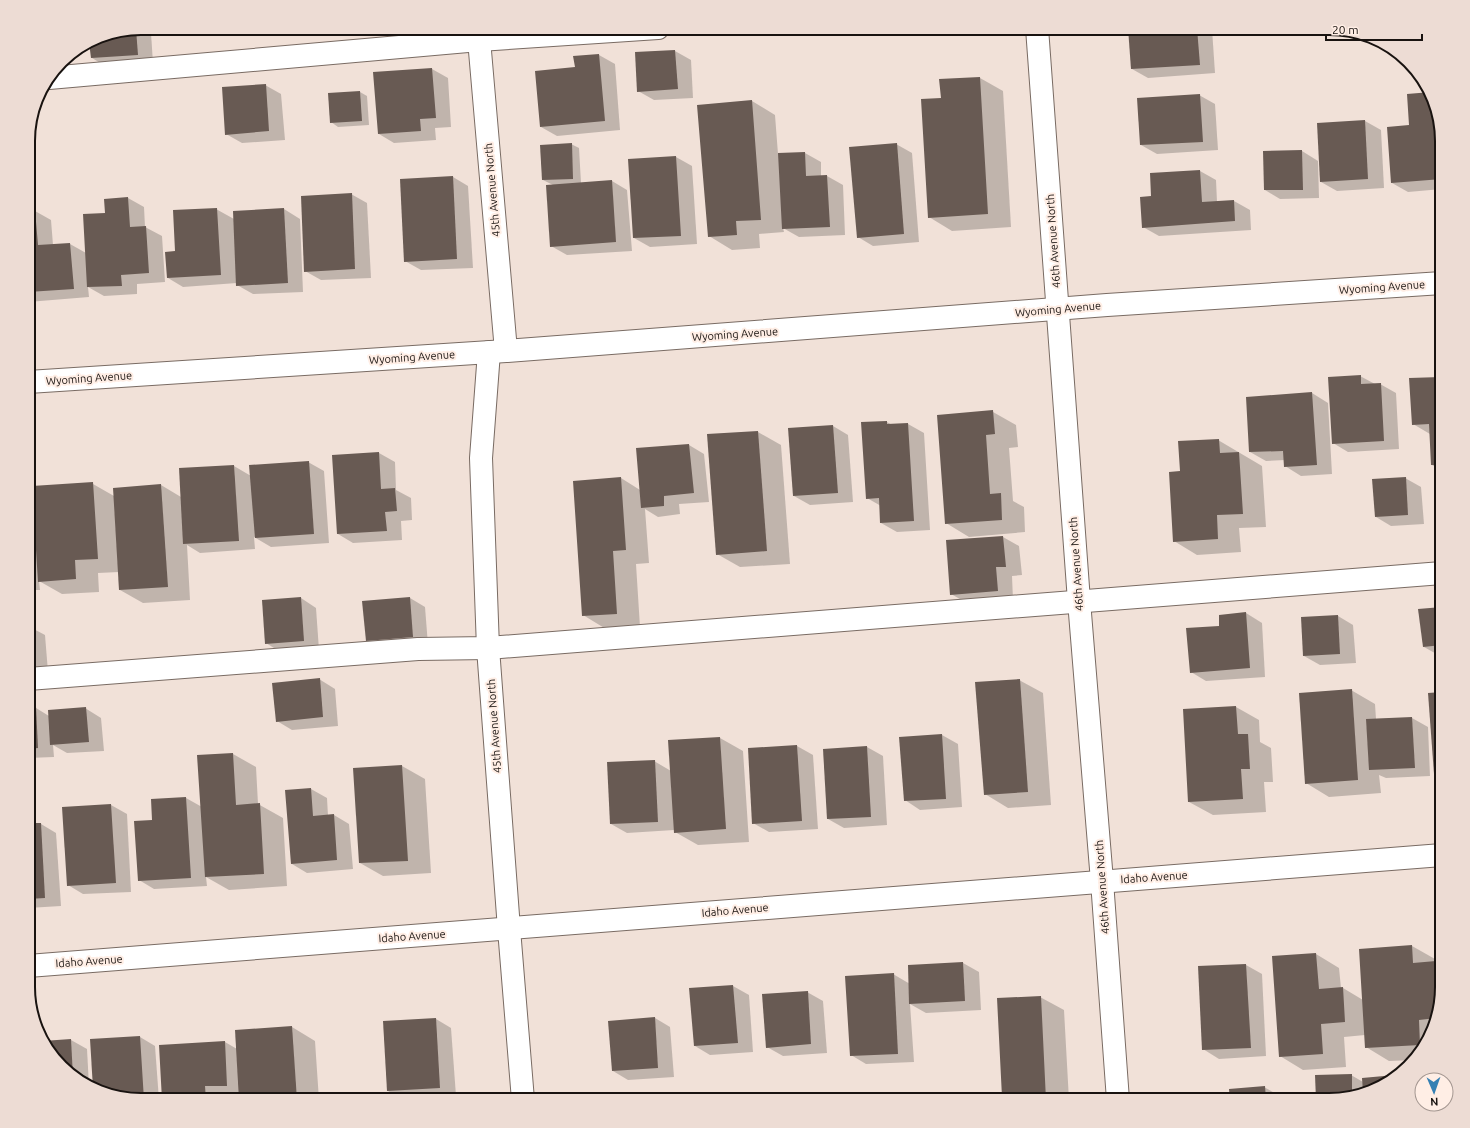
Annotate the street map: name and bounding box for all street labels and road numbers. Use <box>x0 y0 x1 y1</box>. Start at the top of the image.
street label: 45th Avenue North <box>482 143 502 237</box>
street label: 46th Avenue North <box>1044 194 1062 288</box>
street label: Wyoming Avenue <box>1339 278 1425 296</box>
street label: Wyoming Avenue <box>1015 299 1101 319</box>
street label: Wyoming Avenue <box>692 325 778 343</box>
street label: Wyoming Avenue <box>369 348 455 366</box>
street label: Wyoming Avenue <box>46 369 132 387</box>
street label: 46th Avenue North <box>1067 517 1085 611</box>
street label: 45th Avenue North <box>485 679 503 773</box>
street label: 46th Avenue North <box>1093 840 1111 934</box>
street label: Idaho Avenue <box>1120 869 1188 885</box>
street label: Idaho Avenue <box>701 901 769 919</box>
street label: Idaho Avenue <box>378 928 446 944</box>
street label: Idaho Avenue <box>55 953 123 969</box>

